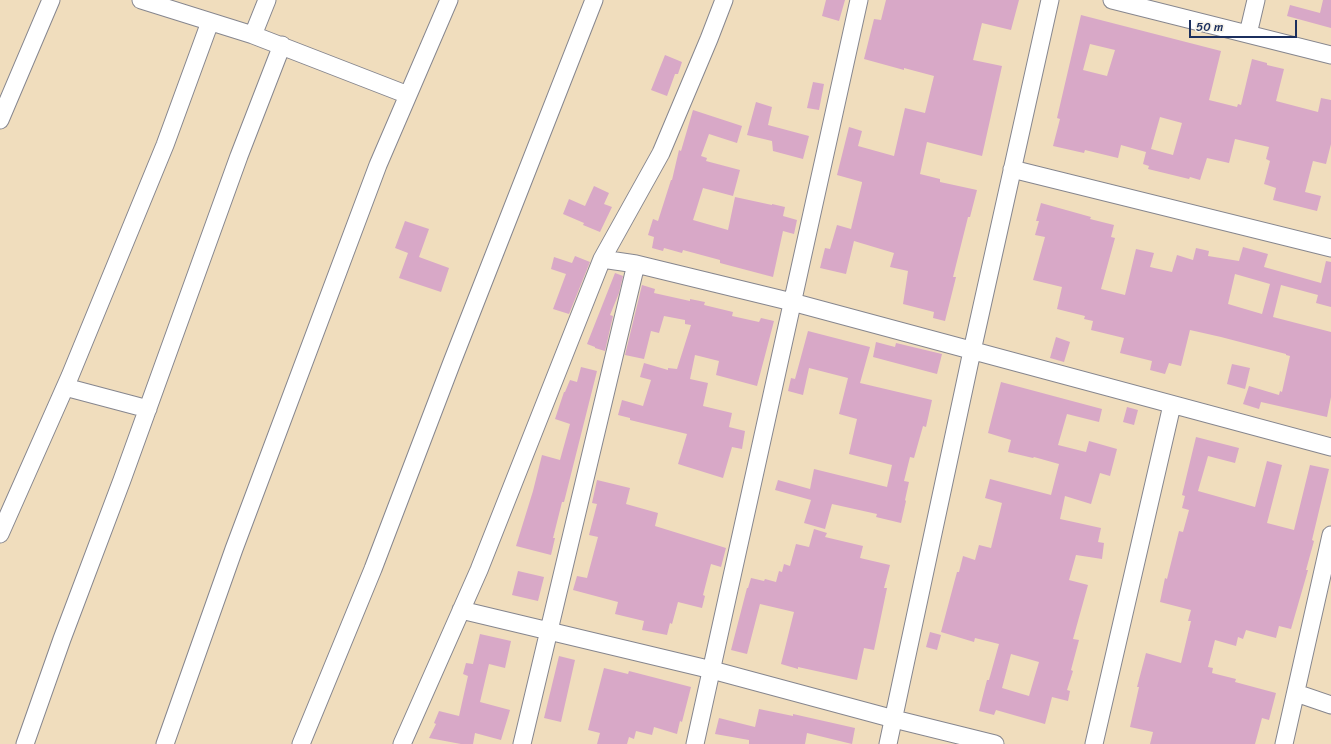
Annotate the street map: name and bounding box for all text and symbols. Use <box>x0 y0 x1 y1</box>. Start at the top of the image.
scale bar <box>1191 12 1299 38</box>
text: 50 m <box>1196 16 1223 38</box>

